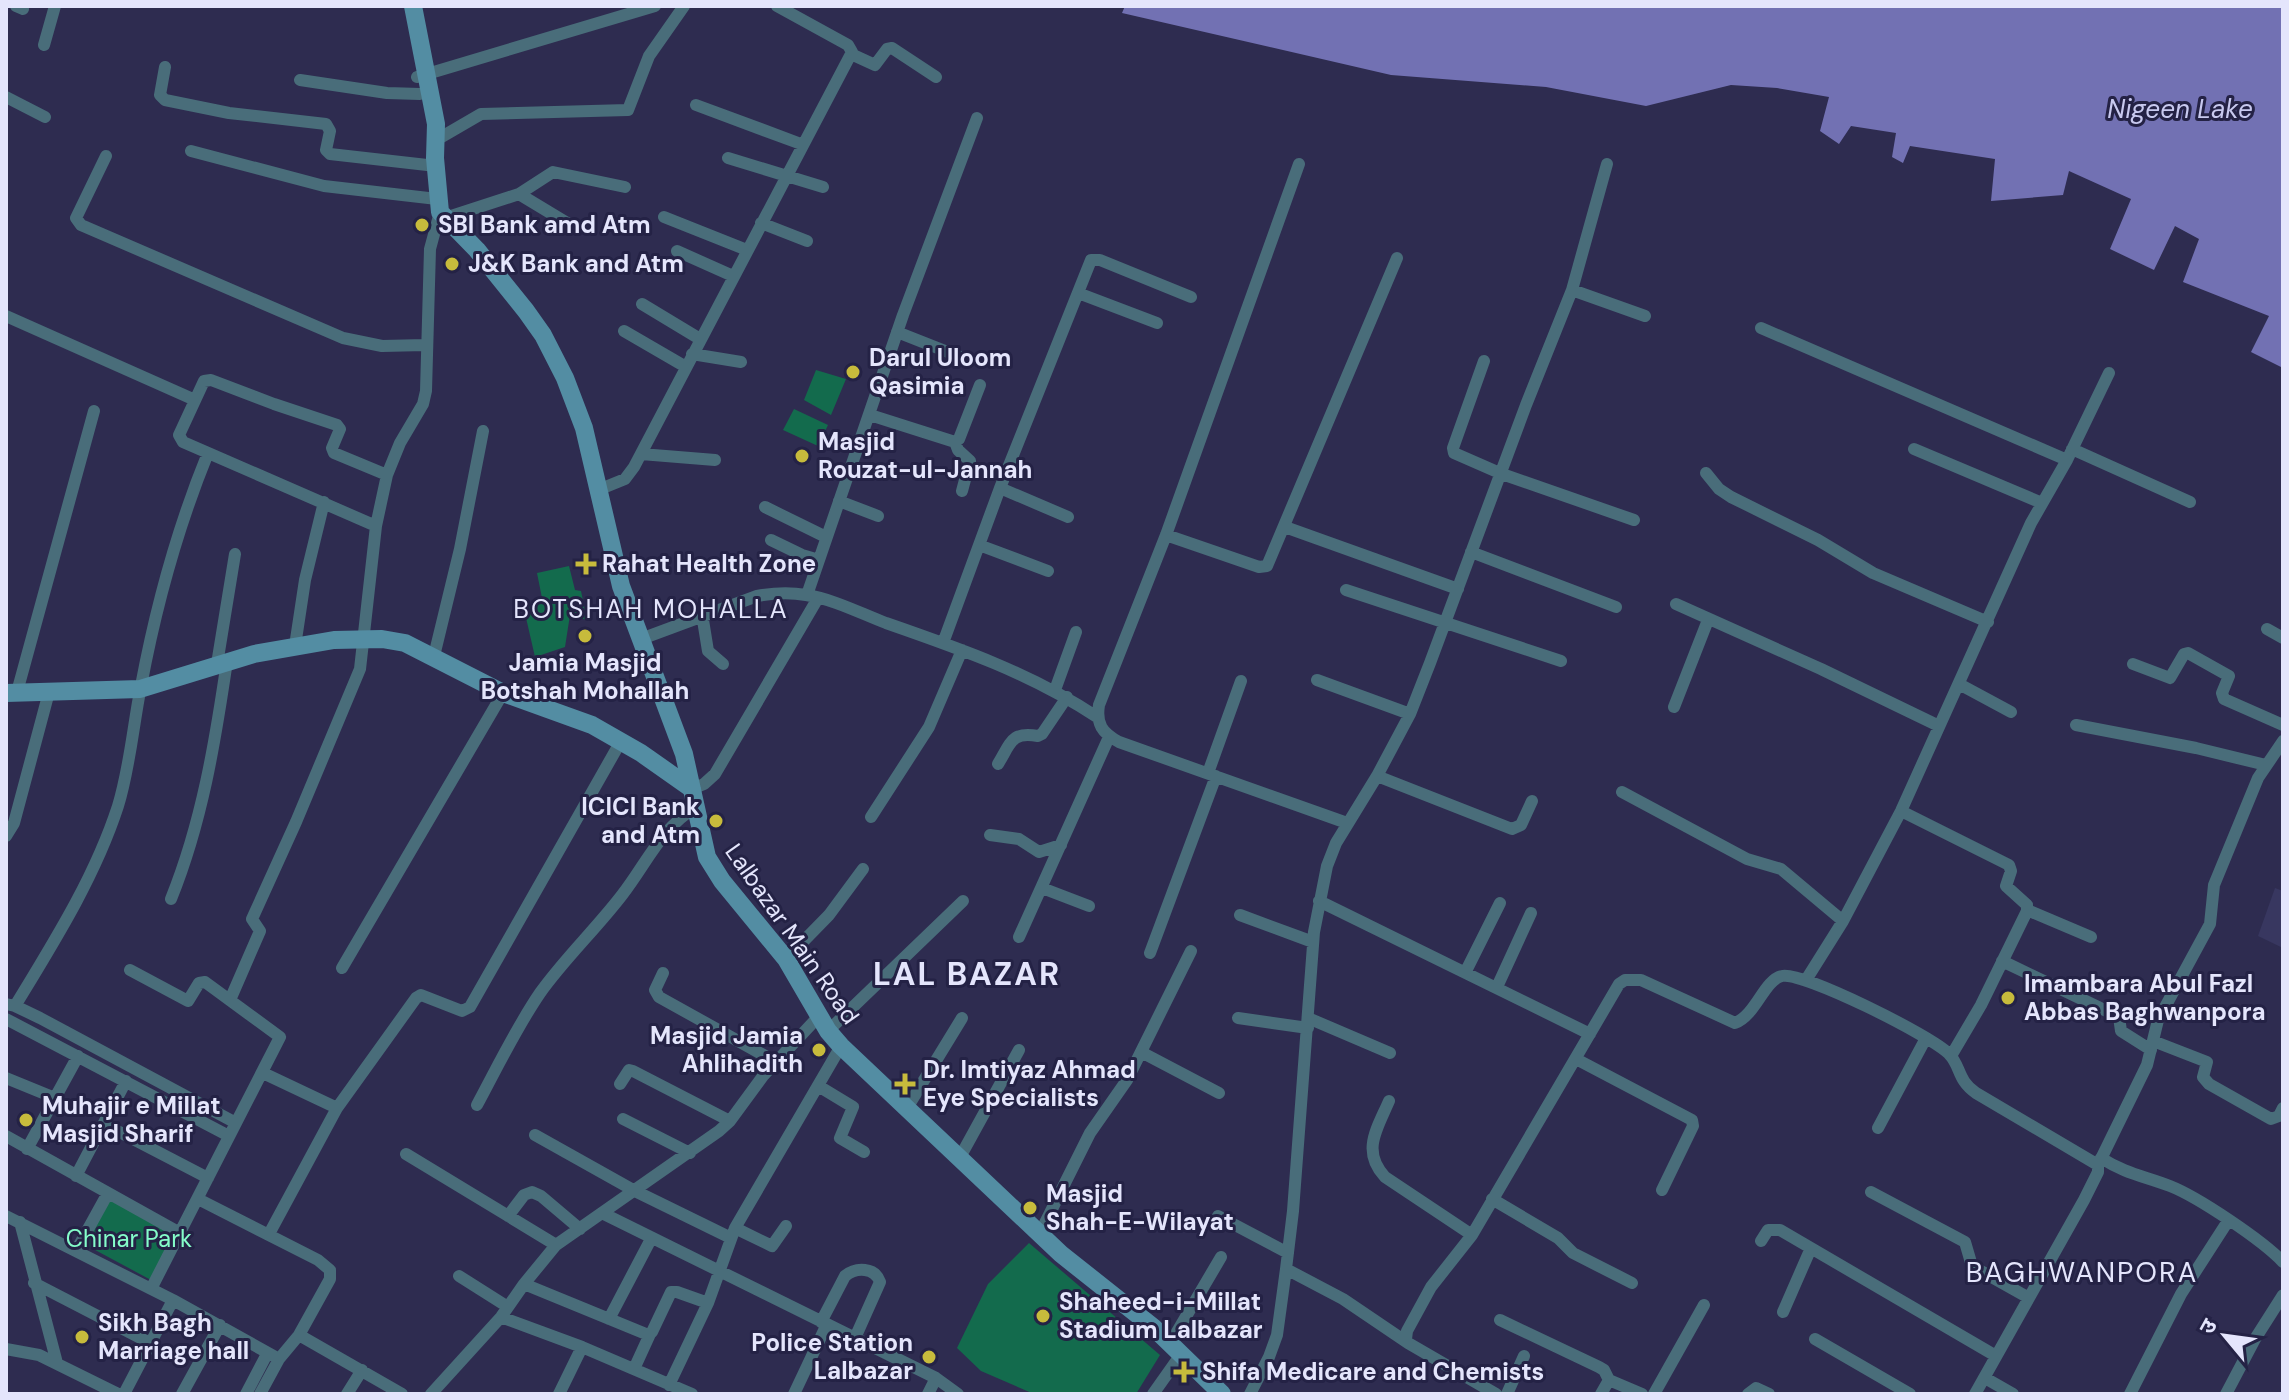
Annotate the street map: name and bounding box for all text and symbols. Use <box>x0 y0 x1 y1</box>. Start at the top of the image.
water label: Nigeen Lake <box>2107 92 2253 126</box>
place label: SBI Bank amd Atm <box>438 209 650 240</box>
marker: SBI Bank amd Atm <box>413 216 431 234</box>
place label: J&K Bank and Atm <box>468 248 684 279</box>
marker: J&K Bank and Atm <box>443 255 461 273</box>
place label: Darul Uloom Qasimia <box>869 342 1011 401</box>
marker: Darul Uloom Qasimia <box>844 363 862 381</box>
place label: Masjid Rouzat-ul-Jannah <box>818 426 1032 485</box>
marker: Masjid Rouzat-ul-Jannah <box>793 447 811 465</box>
place label: Rahat Health Zone <box>602 548 816 579</box>
marker: Rahat Health Zone <box>577 555 595 573</box>
district label: BOTSHAH MOHALLA <box>513 592 789 626</box>
marker: Jamia Masjid Botshah Mohallah <box>576 627 594 645</box>
place label: Jamia Masjid Botshah Mohallah <box>481 647 689 706</box>
place label: ICICI Bank and Atm <box>581 791 700 850</box>
marker: ICICI Bank and Atm <box>707 812 725 830</box>
street label: Lalbazar Main Road <box>718 837 866 1030</box>
district label: LAL BAZAR <box>873 953 1061 995</box>
place label: Imambara Abul Fazl Abbas Baghwanpora <box>2024 968 2266 1027</box>
marker: Imambara Abul Fazl Abbas Baghwanpora <box>1999 989 2017 1007</box>
place label: Masjid Jamia Ahlihadith <box>650 1020 803 1079</box>
marker: Masjid Jamia Ahlihadith <box>810 1041 828 1059</box>
place label: Dr. Imtiyaz Ahmad Eye Specialists <box>923 1054 1136 1113</box>
marker: Dr. Imtiyaz Ahmad Eye Specialists <box>894 1073 916 1095</box>
place label: Muhajir e Millat Masjid Sharif <box>42 1090 221 1149</box>
marker: Muhajir e Millat Masjid Sharif <box>17 1111 35 1129</box>
place label: Masjid Shah-E-Wilayat <box>1046 1178 1234 1237</box>
marker: Masjid Shah-E-Wilayat <box>1021 1199 1039 1217</box>
park label: Chinar Park <box>66 1223 192 1254</box>
district label: BAGHWANPORA <box>1966 1254 2198 1291</box>
place label: Shaheed-i-Millat Stadium Lalbazar <box>1059 1286 1263 1345</box>
north arrow <box>2185 1296 2265 1376</box>
place label: Sikh Bagh Marriage hall <box>98 1307 249 1366</box>
marker: Shaheed-i-Millat Stadium Lalbazar <box>1034 1307 1052 1325</box>
text: उ <box>2192 1313 2224 1339</box>
place label: Police Station Lalbazar <box>751 1327 913 1386</box>
marker: Sikh Bagh Marriage hall <box>73 1328 91 1346</box>
marker: Police Station Lalbazar <box>920 1348 938 1366</box>
place label: Shifa Medicare and Chemists <box>1202 1356 1544 1387</box>
marker: Shifa Medicare and Chemists <box>1173 1361 1195 1383</box>

